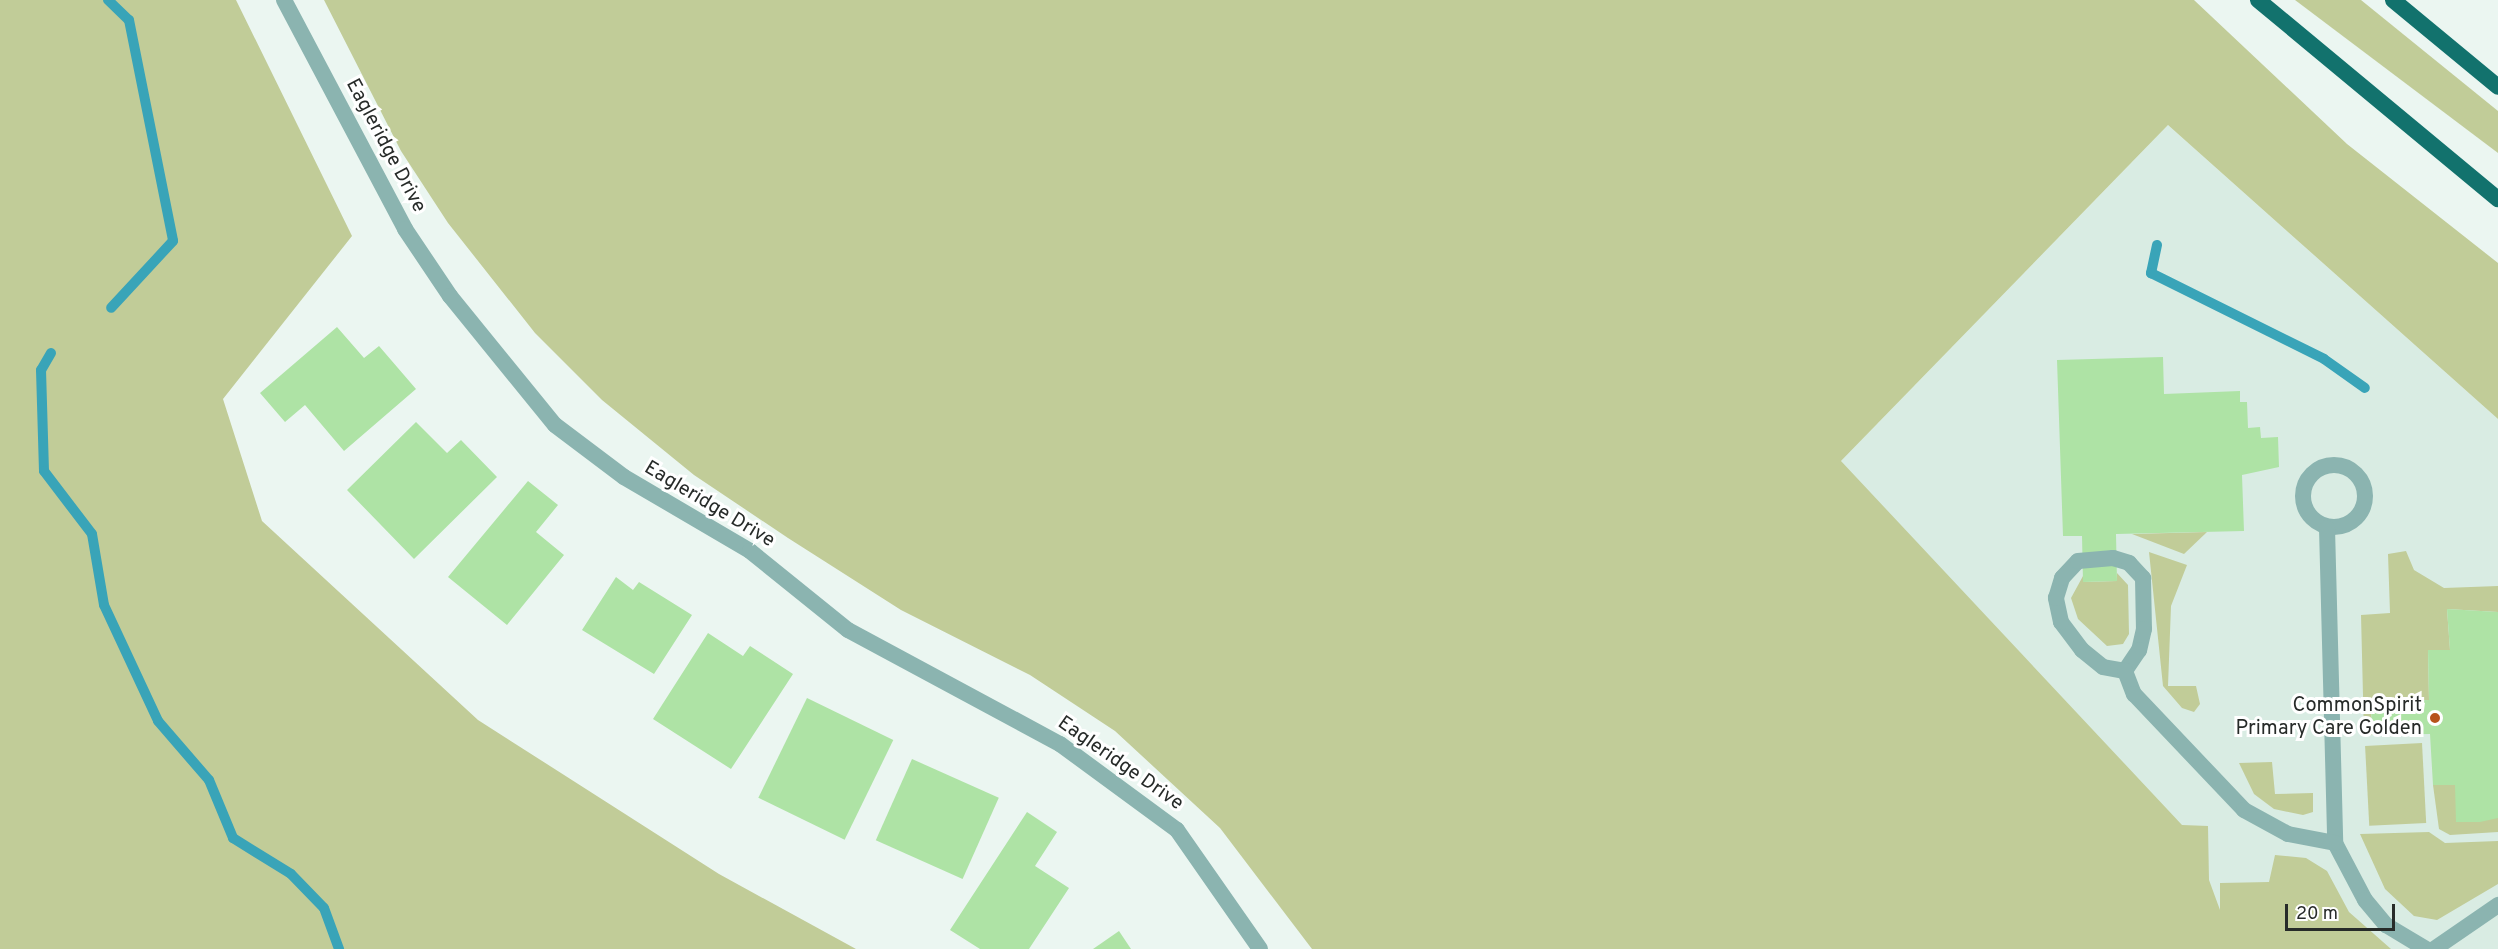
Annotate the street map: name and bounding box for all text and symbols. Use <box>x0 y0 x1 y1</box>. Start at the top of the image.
street label: Eagleridge Drive <box>340 75 430 217</box>
street label: Eagleridge Drive <box>639 457 779 553</box>
place label: CommonSpirit Primary Care Golden <box>2236 694 2422 741</box>
marker: CommonSpirit Primary Care Golden <box>2426 709 2444 727</box>
street label: Eagleridge Drive <box>1052 712 1188 816</box>
scale bar <box>2288 892 2398 930</box>
text: 20 m <box>2296 903 2338 926</box>

